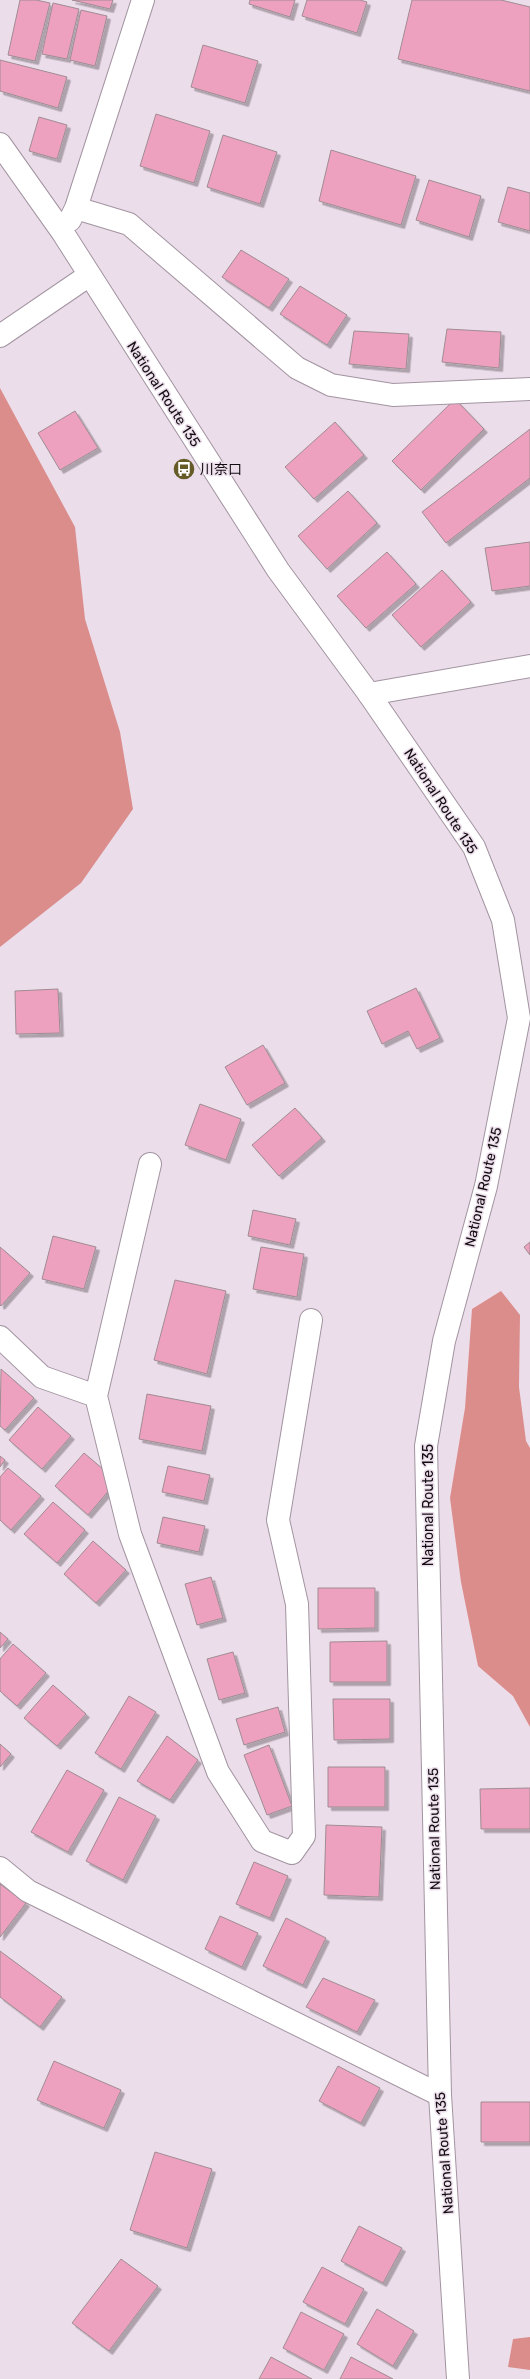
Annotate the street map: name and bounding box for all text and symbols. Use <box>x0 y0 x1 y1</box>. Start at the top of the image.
street label: National Route 135 <box>123 338 204 450</box>
bus stop icon: 川奈口 <box>171 456 197 482</box>
place label: 川奈口 <box>200 461 242 478</box>
street label: National Route 135 <box>400 745 481 857</box>
street label: National Route 135 <box>461 1126 506 1249</box>
street label: National Route 135 <box>420 1444 437 1566</box>
street label: National Route 135 <box>425 1768 444 1890</box>
street label: National Route 135 <box>432 2091 457 2215</box>

